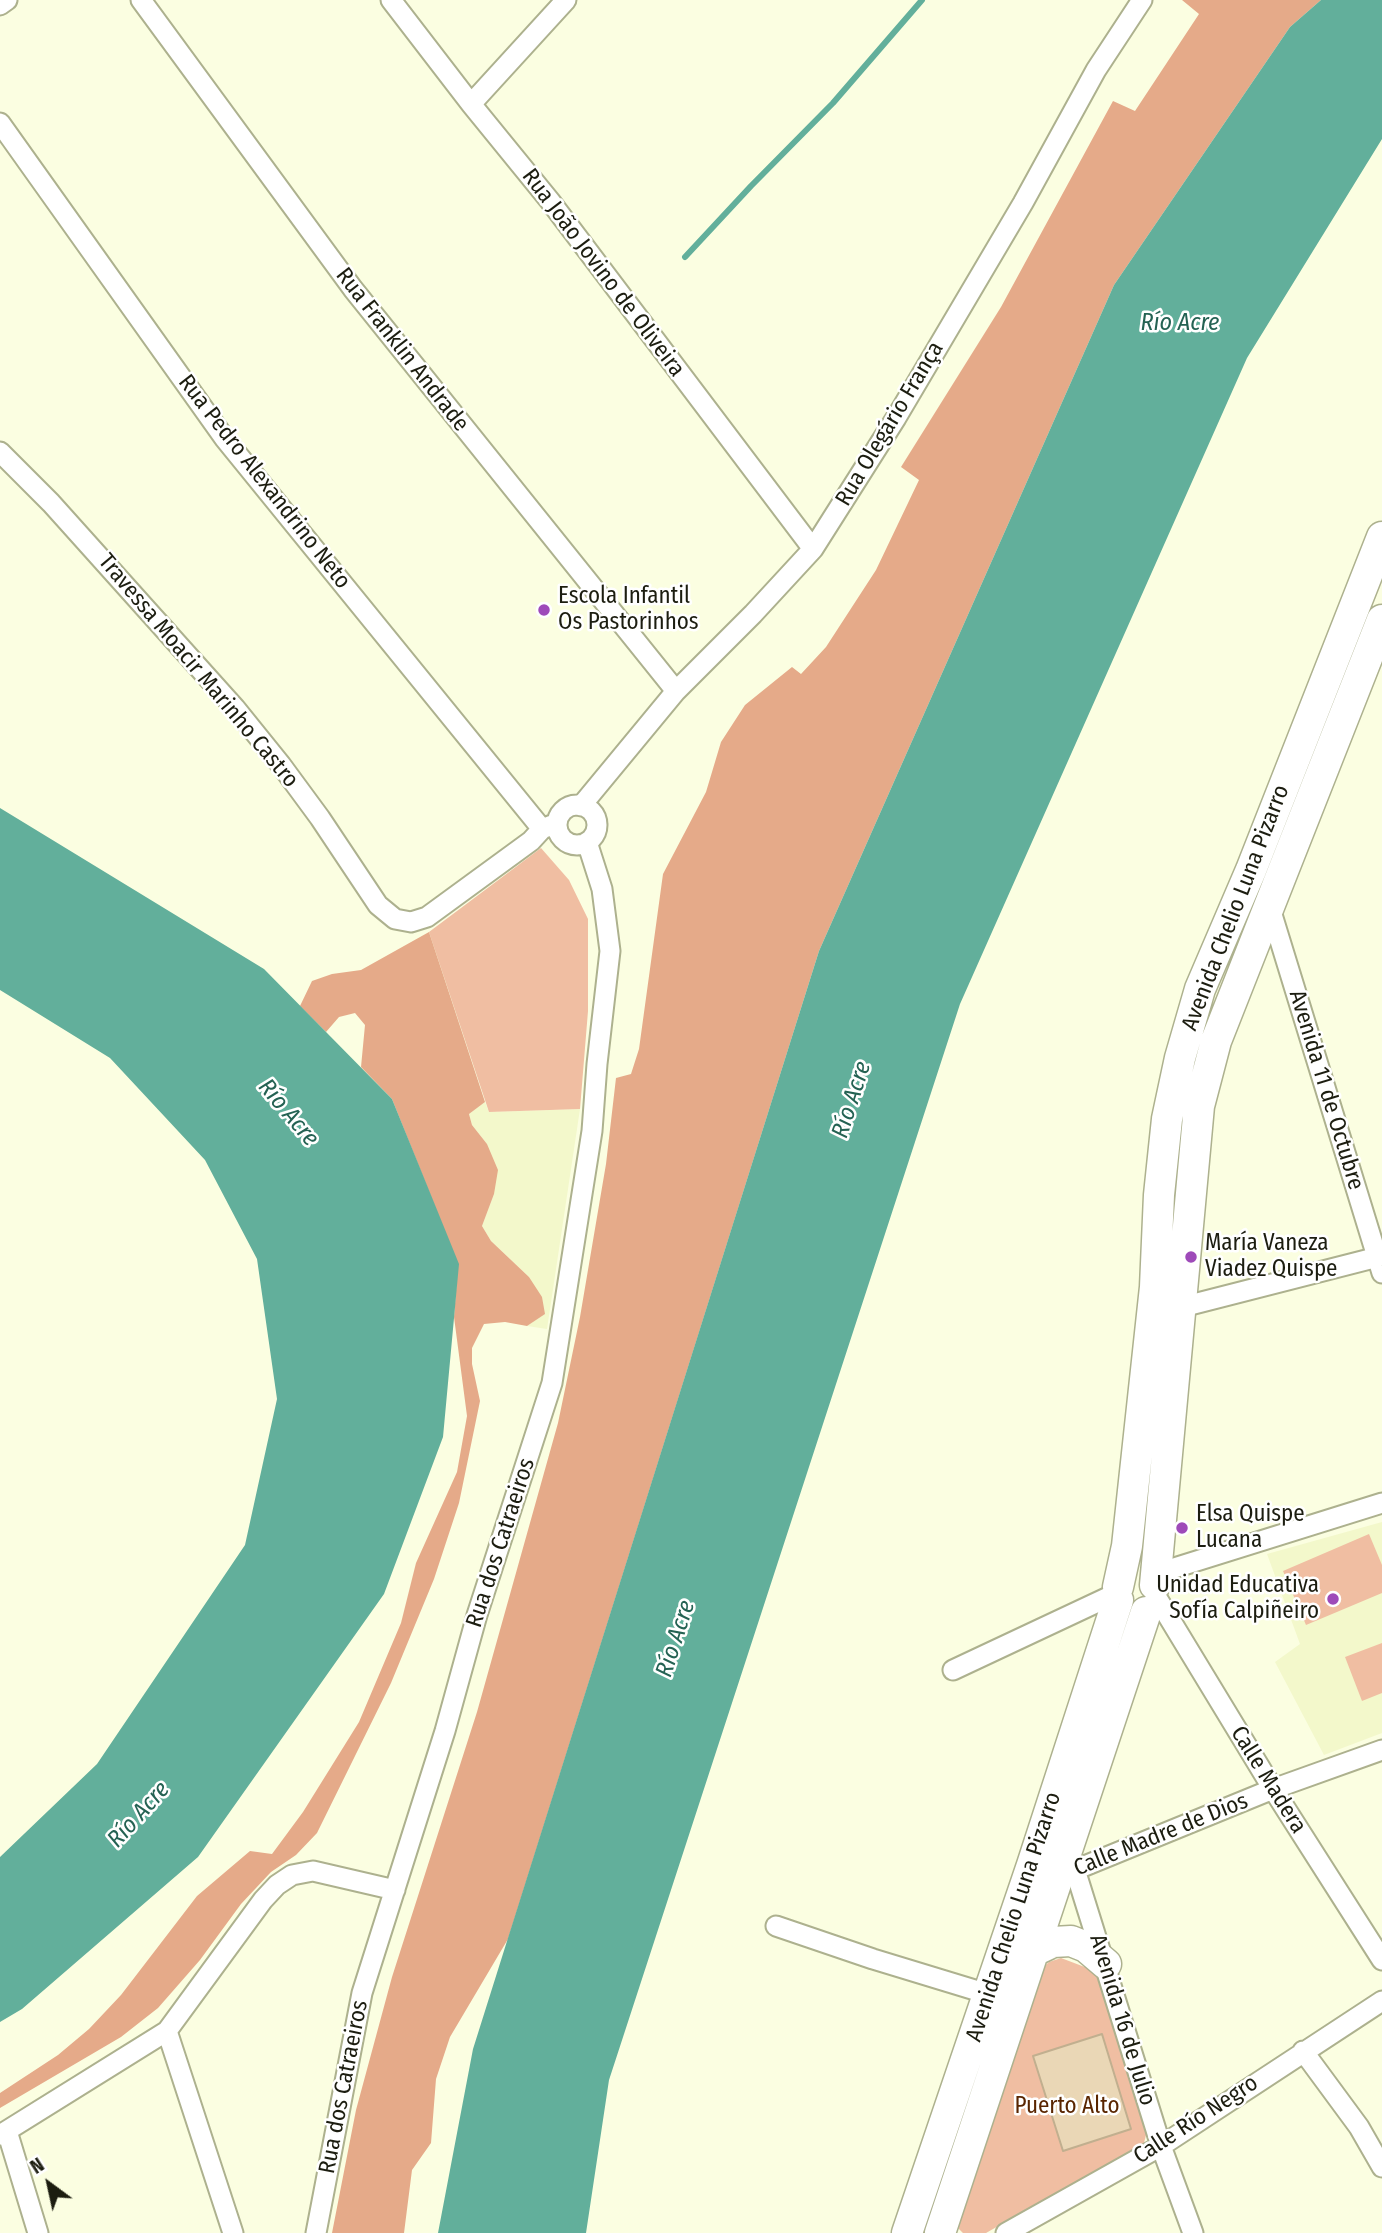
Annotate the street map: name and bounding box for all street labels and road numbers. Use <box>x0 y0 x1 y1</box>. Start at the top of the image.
street label: Rua João Jovino de Oliveira <box>516 164 690 382</box>
street label: Rua Franklin Andrade <box>330 263 474 437</box>
street label: Rua Olegário França <box>830 337 950 511</box>
street label: Rua Pedro Alexandrino Neto <box>172 370 356 594</box>
street label: Travessa Moacir Marinho Castro <box>92 548 304 794</box>
street label: Avenida Chelio Luna Pizarro <box>1176 781 1296 1035</box>
street label: Avenida 11 de Octubre <box>1282 987 1370 1193</box>
street label: Rua dos Catraeiros <box>461 1455 541 1631</box>
street label: Calle Madera <box>1224 1721 1312 1839</box>
street label: Calle Madre de Dios <box>1070 1787 1252 1883</box>
street label: Avenida Chelio Luna Pizarro <box>961 1789 1067 2045</box>
street label: Avenida 16 de Julio <box>1083 1931 1161 2109</box>
street label: Rua dos Catraeiros <box>314 1998 374 2176</box>
street label: Calle Río Negro <box>1129 2070 1263 2170</box>

